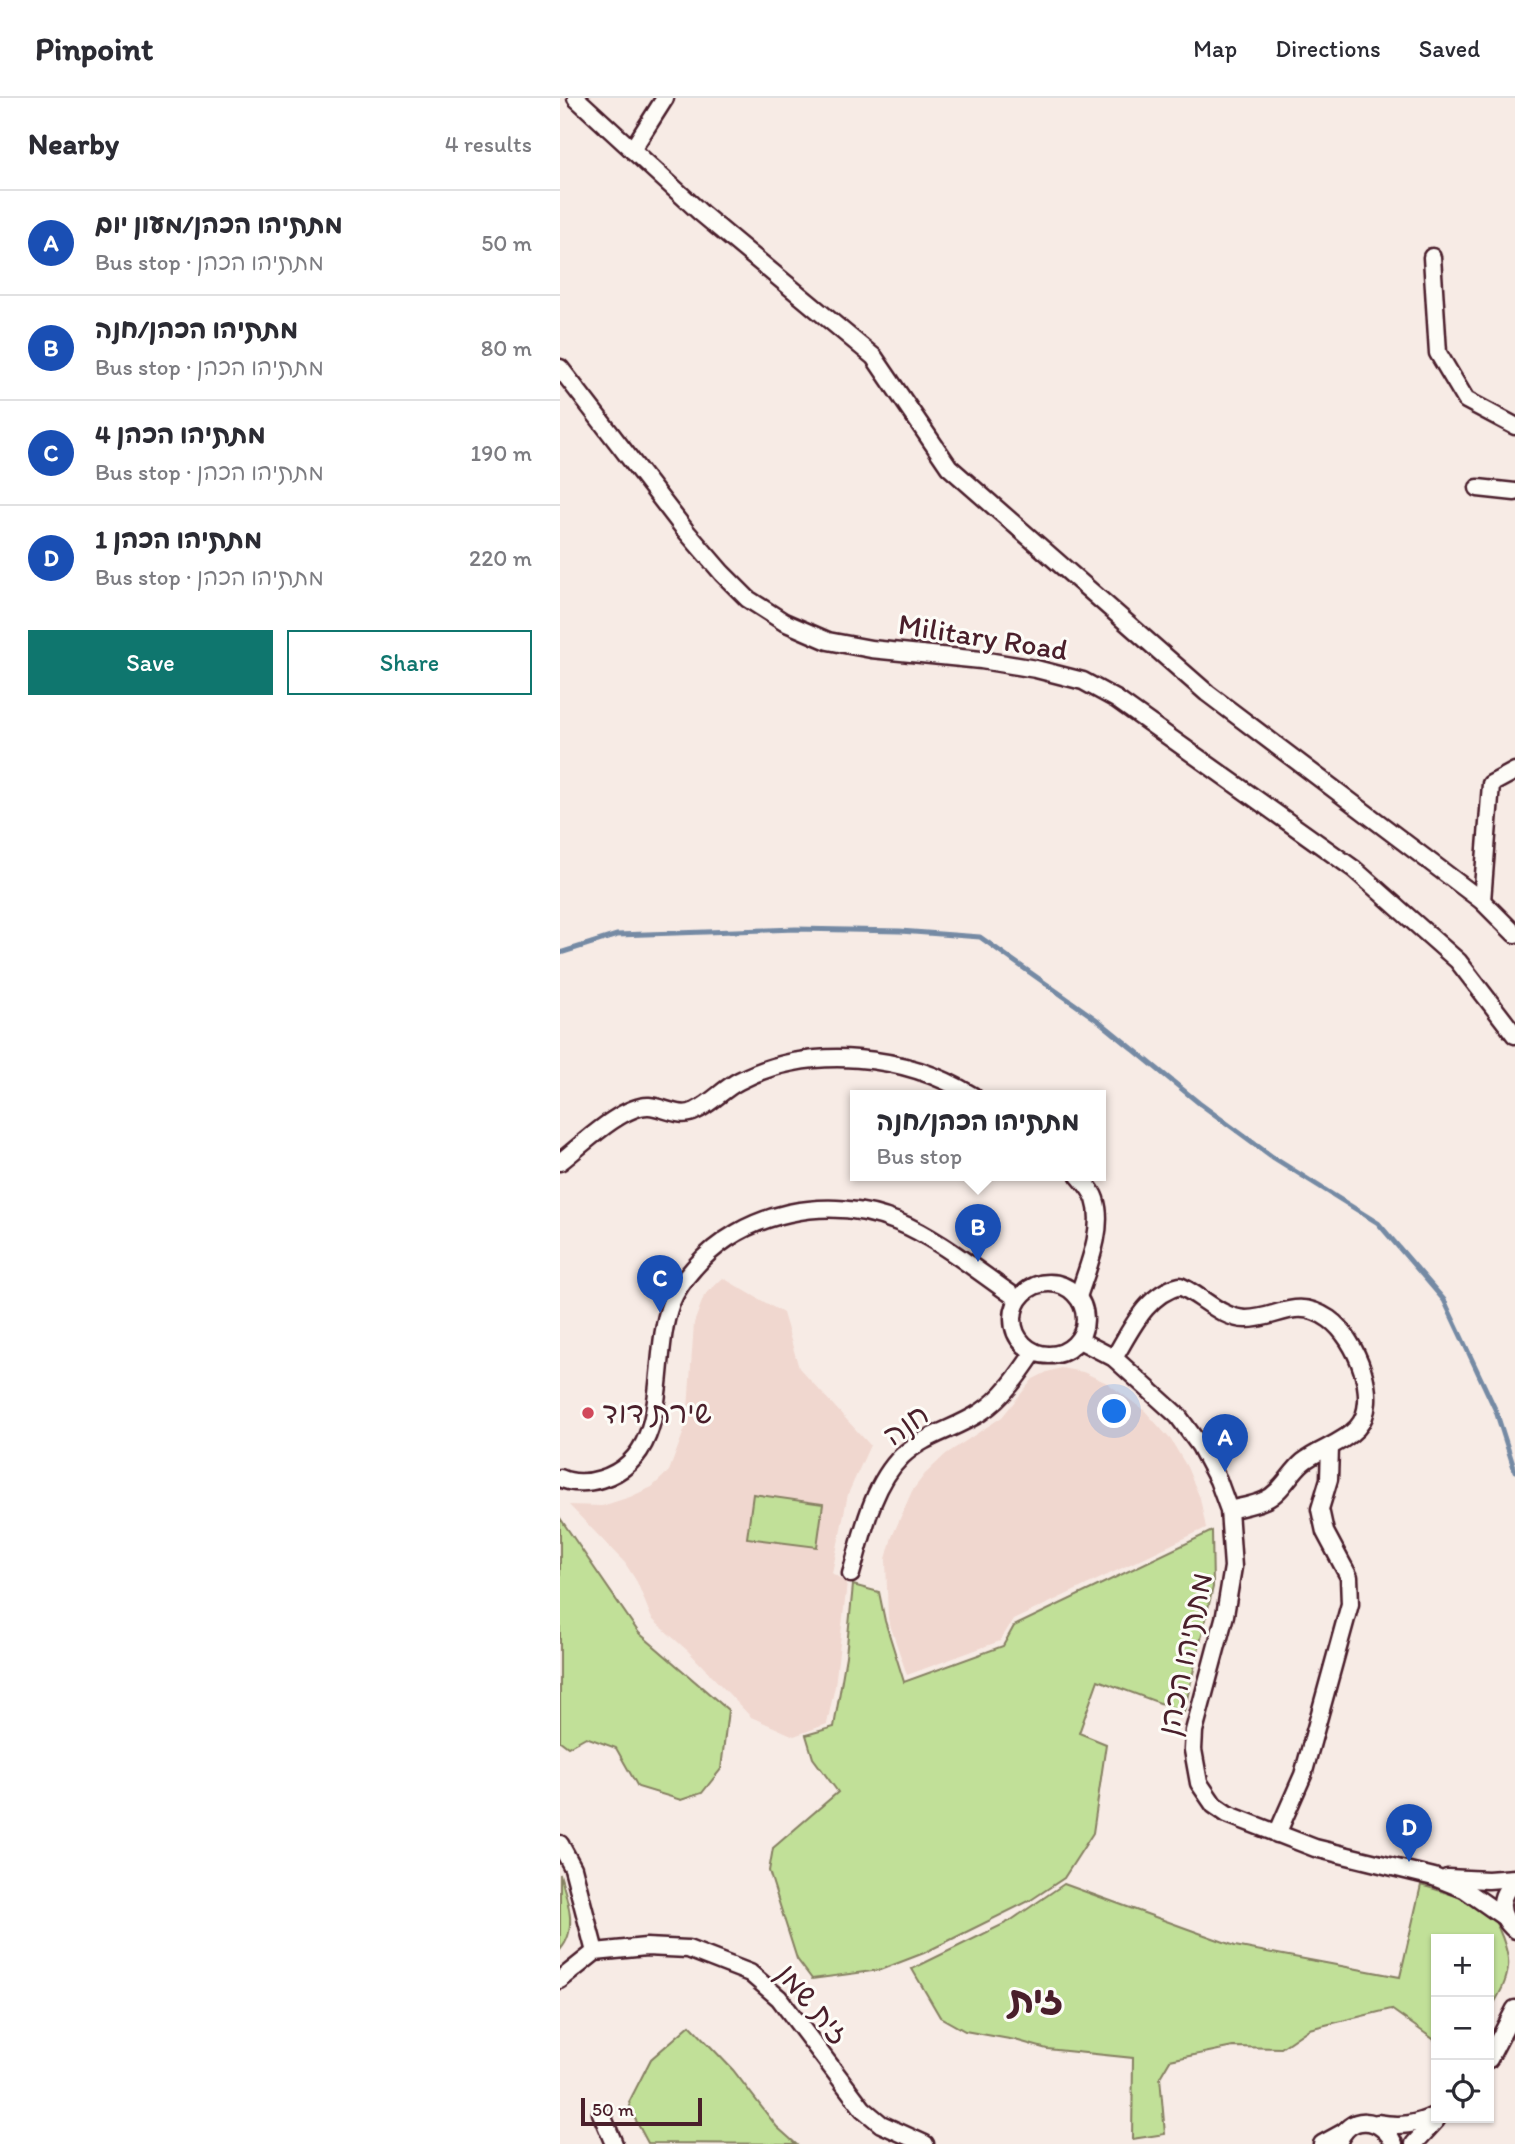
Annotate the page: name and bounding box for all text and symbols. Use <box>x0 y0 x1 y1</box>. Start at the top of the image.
text: Pinpoint <box>35 29 153 68</box>
text: Map <box>1193 34 1237 63</box>
text: Directions <box>1275 34 1381 63</box>
text: Saved <box>1419 34 1480 63</box>
text: Nearby <box>28 125 119 162</box>
text: 4 results <box>445 130 532 158</box>
text: מתתיהו הכהן/מעון יום <box>95 208 343 240</box>
text: A <box>44 229 58 257</box>
text: 50 m <box>481 229 532 257</box>
text: Bus stop · מתתיהו הכהן <box>95 248 324 276</box>
text: מתתיהו הכהן/חנה <box>95 313 298 345</box>
text: B <box>44 334 58 362</box>
text: 80 m <box>481 334 532 362</box>
text: Bus stop · מתתיהו הכהן <box>95 353 324 381</box>
text: מתתיהו הכהן 4 <box>95 418 266 450</box>
text: C <box>44 439 58 467</box>
text: 190 m <box>471 439 532 467</box>
text: Bus stop · מתתיהו הכהן <box>95 458 324 486</box>
text: מתתיהו הכהן 1 <box>95 523 262 555</box>
text: D <box>43 544 59 572</box>
text: 220 m <box>469 544 532 572</box>
text: Bus stop · מתתיהו הכהן <box>95 563 324 591</box>
street label: Military Road <box>896 605 1070 668</box>
button: Save <box>28 630 273 695</box>
button: Share <box>287 630 532 695</box>
popup <box>850 1090 1106 1181</box>
text: מתתיהו הכהן/חנה <box>876 1105 1080 1137</box>
text: Bus stop <box>876 1142 962 1170</box>
pin: B <box>955 1204 1001 1262</box>
pin: C <box>637 1255 683 1313</box>
place label: שירת דוד <box>602 1394 712 1431</box>
your location <box>1097 1394 1131 1428</box>
street label: חנה <box>875 1396 936 1454</box>
marker: שירת דוד <box>580 1405 596 1421</box>
pin: A <box>1202 1414 1248 1472</box>
street label: מתתיהו הכהן <box>1149 1569 1220 1739</box>
pin: D <box>1386 1804 1432 1862</box>
map controls <box>1431 1934 1494 2123</box>
button: + <box>1431 1934 1494 1997</box>
street label: זית שמן <box>769 1956 858 2052</box>
district label: זית <box>1005 1977 1064 2021</box>
button: − <box>1431 1997 1494 2060</box>
button: locate <box>1431 2060 1494 2123</box>
scale bar <box>581 2095 702 2127</box>
text: 50 m <box>592 2098 634 2121</box>

